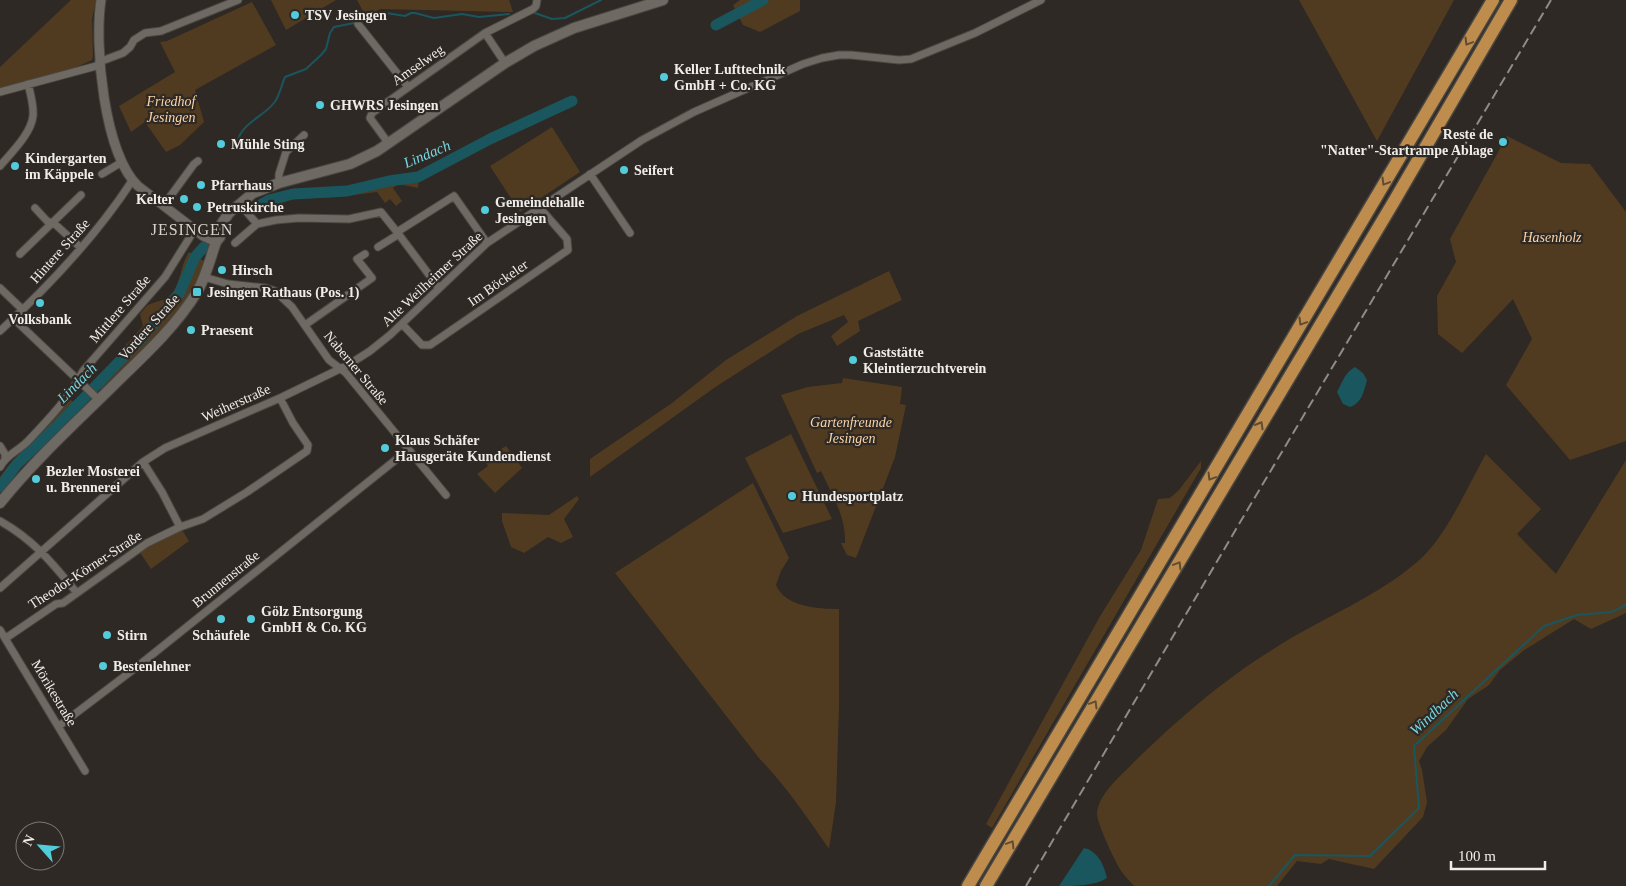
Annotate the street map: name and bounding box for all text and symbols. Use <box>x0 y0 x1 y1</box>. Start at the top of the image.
place label: TSV Jesingen <box>305 8 387 23</box>
marker: TSV Jesingen <box>289 9 301 21</box>
one-way arrow <box>1464 36 1474 45</box>
street label: Amselweg <box>389 42 447 88</box>
place label: Keller Lufttechnik GmbH + Co. KG <box>674 62 786 93</box>
marker: Keller Lufttechnik GmbH + Co. KG <box>658 71 670 83</box>
park label: Friedhof Jesingen <box>146 94 198 125</box>
place label: GHWRS Jesingen <box>330 98 439 113</box>
marker: GHWRS Jesingen <box>314 99 326 111</box>
place label: Reste de "Natter"-Startrampe Ablage <box>1320 127 1493 158</box>
marker: Reste de "Natter"-Startrampe Ablage <box>1497 136 1509 148</box>
place label: Mühle Sting <box>231 137 305 152</box>
water label: Lindach <box>400 137 453 171</box>
marker: Mühle Sting <box>215 138 227 150</box>
place label: Kindergarten im Käppele <box>25 151 107 182</box>
marker: Kindergarten im Käppele <box>9 160 21 172</box>
place label: Seifert <box>634 163 674 178</box>
marker: Seifert <box>618 164 630 176</box>
one-way arrow <box>1382 176 1392 185</box>
place label: Pfarrhaus <box>211 178 272 193</box>
marker: Pfarrhaus <box>195 179 207 191</box>
place label: Kelter <box>136 192 174 207</box>
marker: Kelter <box>178 193 190 205</box>
place label: Gemeindehalle Jesingen <box>495 195 584 226</box>
place label: Petruskirche <box>207 200 284 215</box>
marker: Petruskirche <box>191 201 203 213</box>
marker: Gemeindehalle Jesingen <box>479 204 491 216</box>
street label: Hintere Straße <box>27 216 93 286</box>
district label: JESINGEN <box>151 221 233 238</box>
street label: Alte Weilheimer Straße <box>379 229 485 329</box>
park label: Hasenholz <box>1521 230 1582 245</box>
street label: Im Böckeler <box>465 257 531 309</box>
place label: Hirsch <box>232 263 273 278</box>
marker: Hirsch <box>216 264 228 276</box>
street label: Mittlere Straße <box>87 272 153 346</box>
place label: Jesingen Rathaus (Pos. 1) <box>207 285 360 301</box>
marker: Jesingen Rathaus (Pos. 1) <box>191 286 203 298</box>
street label: Vordere Straße <box>116 291 182 363</box>
marker: Volksbank <box>34 297 46 309</box>
place label: Volksbank <box>8 312 72 327</box>
one-way arrow <box>1299 316 1309 325</box>
place label: Praesent <box>201 323 253 338</box>
marker: Praesent <box>185 324 197 336</box>
street label: Naberner Straße <box>321 328 391 408</box>
place label: Gaststätte Kleintierzuchtverein <box>863 345 987 376</box>
marker: Gaststätte Kleintierzuchtverein <box>847 354 859 366</box>
water label: Lindach <box>53 360 100 407</box>
street label: Weiherstraße <box>199 381 273 425</box>
park label: Gartenfreunde Jesingen <box>810 415 892 446</box>
one-way arrow <box>1254 421 1264 430</box>
place label: Klaus Schäfer Hausgeräte Kundendienst <box>395 433 551 464</box>
marker: Klaus Schäfer Hausgeräte Kundendienst <box>379 442 391 454</box>
place label: Bezler Mosterei u. Brennerei <box>46 464 140 495</box>
one-way arrow <box>1207 471 1217 480</box>
marker: Bezler Mosterei u. Brennerei <box>30 473 42 485</box>
place label: Hundesportplatz <box>802 489 903 504</box>
marker: Hundesportplatz <box>786 490 798 502</box>
street label: Theodor-Körner-Straße <box>26 528 144 612</box>
street label: Brunnenstraße <box>190 547 262 611</box>
one-way arrow <box>1171 561 1181 570</box>
place label: Gölz Entsorgung GmbH & Co. KG <box>261 604 367 635</box>
marker: Schäufele <box>215 613 227 625</box>
marker: Gölz Entsorgung GmbH & Co. KG <box>245 613 257 625</box>
place label: Stirn <box>117 628 148 643</box>
place label: Schäufele <box>192 628 250 643</box>
marker: Stirn <box>101 629 113 641</box>
street label: Mörikestraße <box>28 657 80 729</box>
place label: Bestenlehner <box>113 659 191 674</box>
marker: Bestenlehner <box>97 660 109 672</box>
water label: Windbach <box>1407 686 1461 738</box>
one-way arrow <box>1088 701 1098 710</box>
north arrow <box>15 821 65 871</box>
text: N <box>20 832 38 848</box>
scale bar <box>1451 838 1545 870</box>
one-way arrow <box>1005 841 1015 850</box>
text: 100 m <box>1458 848 1496 864</box>

